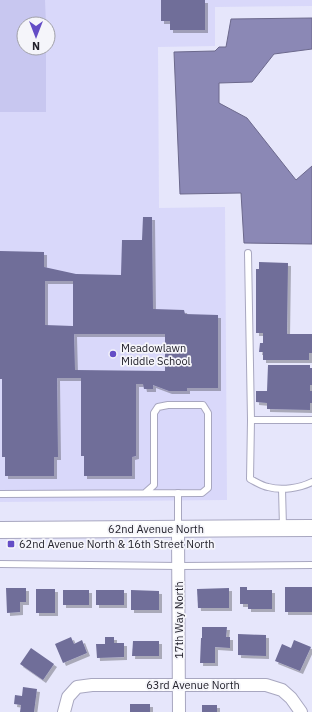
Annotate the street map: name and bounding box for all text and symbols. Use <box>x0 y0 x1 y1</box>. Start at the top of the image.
north arrow <box>16 16 56 56</box>
text: N <box>32 39 40 53</box>
place label: Meadowlawn Middle School <box>121 341 191 368</box>
marker: Meadowlawn Middle School <box>108 349 118 359</box>
street label: 62nd Avenue North <box>108 522 204 536</box>
place label: 62nd Avenue North & 16th Street North <box>19 537 215 551</box>
marker: 62nd Avenue North & 16th Street North <box>6 539 16 549</box>
street label: 17th Way North <box>172 581 186 659</box>
street label: 63rd Avenue North <box>146 678 240 692</box>

